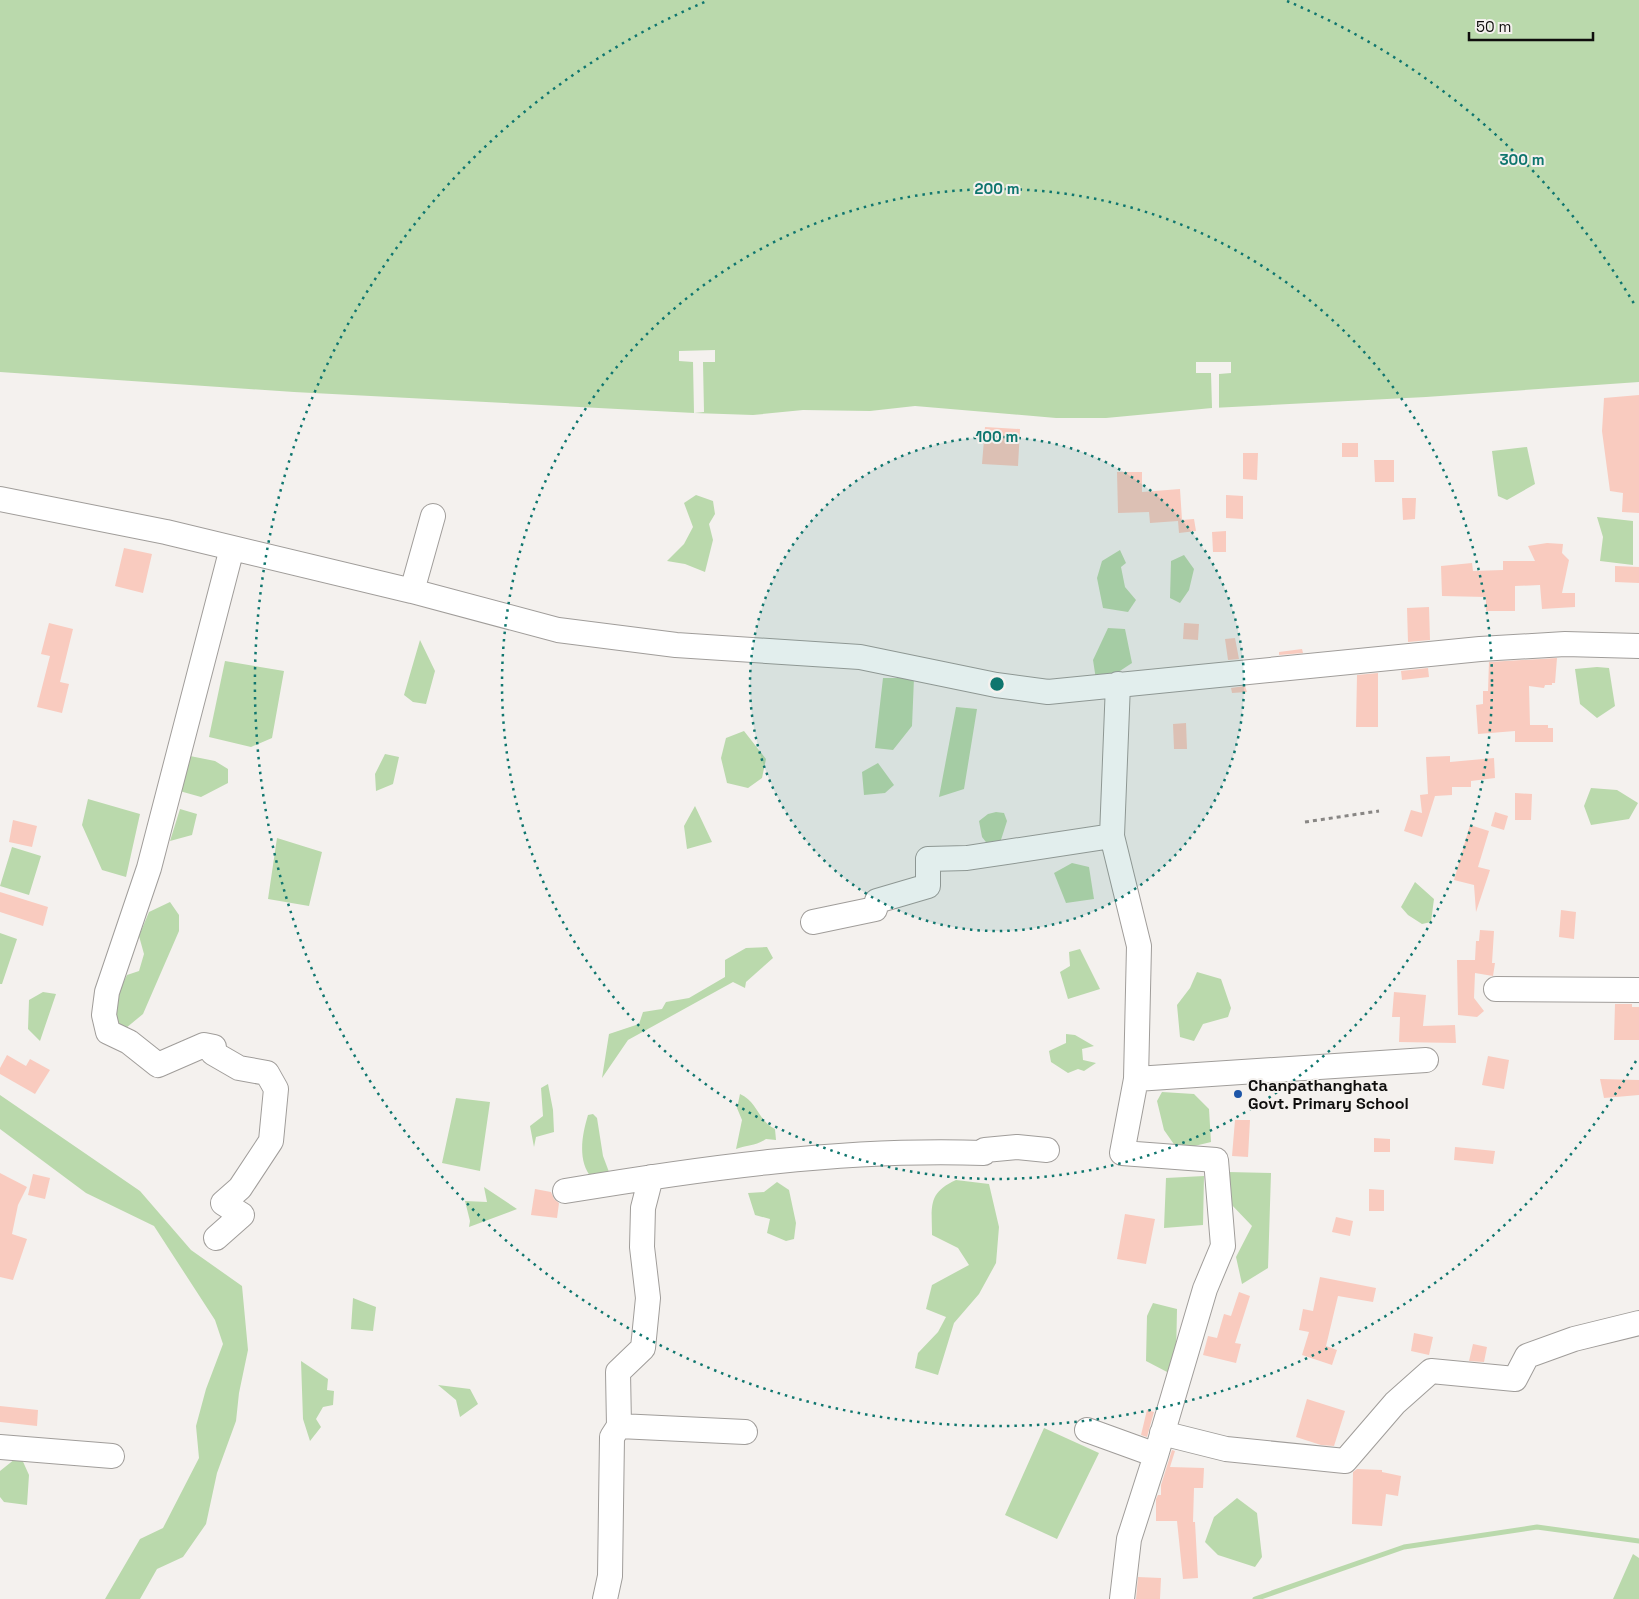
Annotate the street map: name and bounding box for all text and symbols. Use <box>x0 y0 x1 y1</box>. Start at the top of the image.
scale bar <box>1469 10 1593 42</box>
text: 50 m <box>1476 17 1511 36</box>
text: 300 m <box>1499 150 1545 169</box>
text: 200 m <box>975 179 1019 198</box>
text: 100 m <box>976 427 1018 446</box>
centre of rings <box>988 675 1006 693</box>
place label: Chanpathanghata Govt. Primary School <box>1248 1075 1409 1114</box>
marker: Chanpathanghata Govt. Primary School <box>1232 1088 1244 1100</box>

